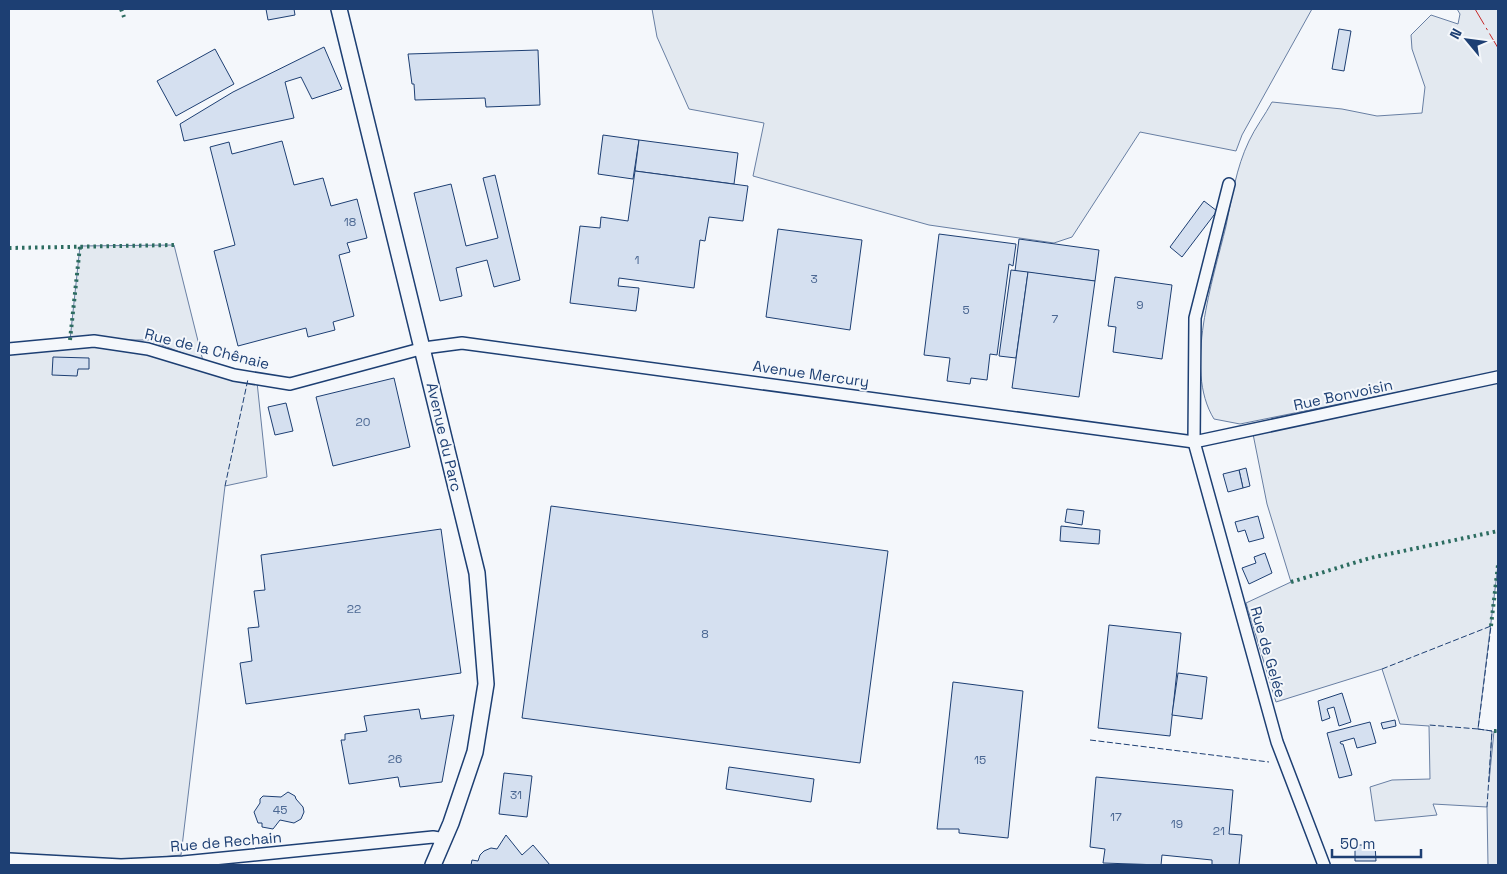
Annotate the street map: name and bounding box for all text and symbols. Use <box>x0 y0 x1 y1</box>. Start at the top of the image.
north arrow <box>1442 15 1492 65</box>
text: N <box>1445 25 1466 42</box>
house number: 18 <box>344 214 356 230</box>
house number: 1 <box>634 252 640 268</box>
house number: 3 <box>810 271 818 287</box>
house number: 9 <box>1136 297 1144 313</box>
house number: 5 <box>962 302 970 318</box>
house number: 7 <box>1052 311 1059 327</box>
street label: Rue de la Chênaie <box>143 324 272 373</box>
street label: Avenue Mercury <box>752 356 870 391</box>
street label: Rue Bonvoisin <box>1292 375 1394 414</box>
street label: Avenue du Parc <box>423 380 466 493</box>
house number: 20 <box>356 414 370 430</box>
house number: 22 <box>347 601 361 617</box>
street label: Rue de Gelée <box>1246 604 1291 700</box>
house number: 8 <box>701 626 709 642</box>
house number: 26 <box>388 751 402 767</box>
house number: 15 <box>974 752 986 768</box>
house number: 31 <box>510 787 522 803</box>
house number: 45 <box>273 802 287 818</box>
house number: 17 <box>1110 809 1122 825</box>
house number: 19 <box>1171 816 1183 832</box>
house number: 21 <box>1213 823 1225 839</box>
scale bar <box>1332 826 1421 858</box>
street label: Rue de Rechain <box>169 827 282 856</box>
text: 50 m <box>1340 834 1375 853</box>

